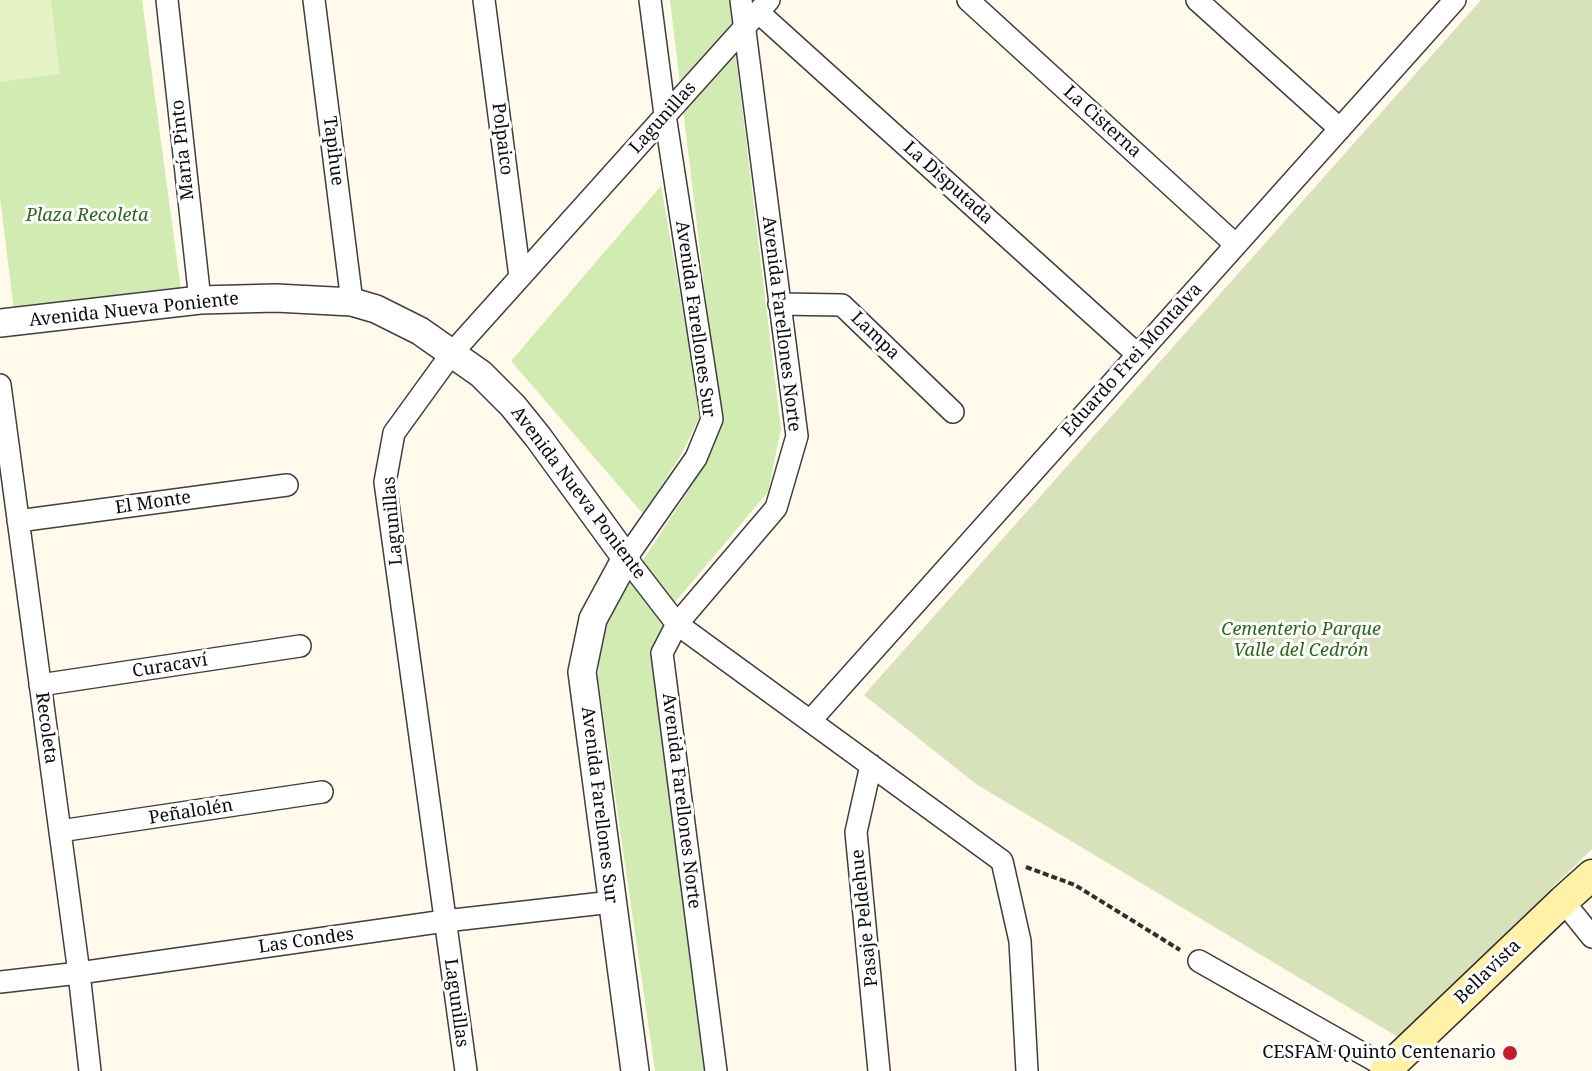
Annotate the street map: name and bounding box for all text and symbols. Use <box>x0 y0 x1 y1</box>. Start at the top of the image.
street label: Lagunillas <box>625 78 701 158</box>
street label: La Cisterna <box>1059 81 1145 163</box>
street label: María Pinto <box>167 99 199 201</box>
street label: Polpaico <box>487 101 517 177</box>
street label: Tapihue <box>318 115 348 187</box>
street label: La Disputada <box>899 137 997 229</box>
park label: Plaza Recoleta <box>26 205 148 227</box>
street label: Avenida Farellones Norte <box>757 215 805 433</box>
street label: Avenida Farellones Sur <box>671 219 719 419</box>
street label: Eduardo Frei Montalva <box>1057 279 1207 441</box>
street label: Avenida Nueva Poniente <box>28 288 240 332</box>
street label: Lampa <box>846 308 904 364</box>
street label: Avenida Nueva Poniente <box>506 402 650 584</box>
street label: Lagunillas <box>378 476 408 566</box>
street label: El Monte <box>114 487 192 519</box>
park label: Cementerio Parque Valle del Cedrón <box>1221 619 1381 662</box>
street label: Curacaví <box>131 649 209 683</box>
street label: Recoleta <box>30 691 62 765</box>
street label: Avenida Farellones Norte <box>657 692 705 910</box>
street label: Avenida Farellones Sur <box>576 705 622 905</box>
street label: Peñalolén <box>147 795 235 829</box>
street label: Pasaje Peldehue <box>847 848 883 988</box>
street label: Las Condes <box>257 924 355 958</box>
street label: Bellavista <box>1450 935 1526 1009</box>
street label: Lagunillas <box>439 957 473 1049</box>
place label: CESFAM Quinto Centenario <box>1262 1042 1496 1064</box>
marker: CESFAM Quinto Centenario <box>1501 1044 1519 1062</box>

